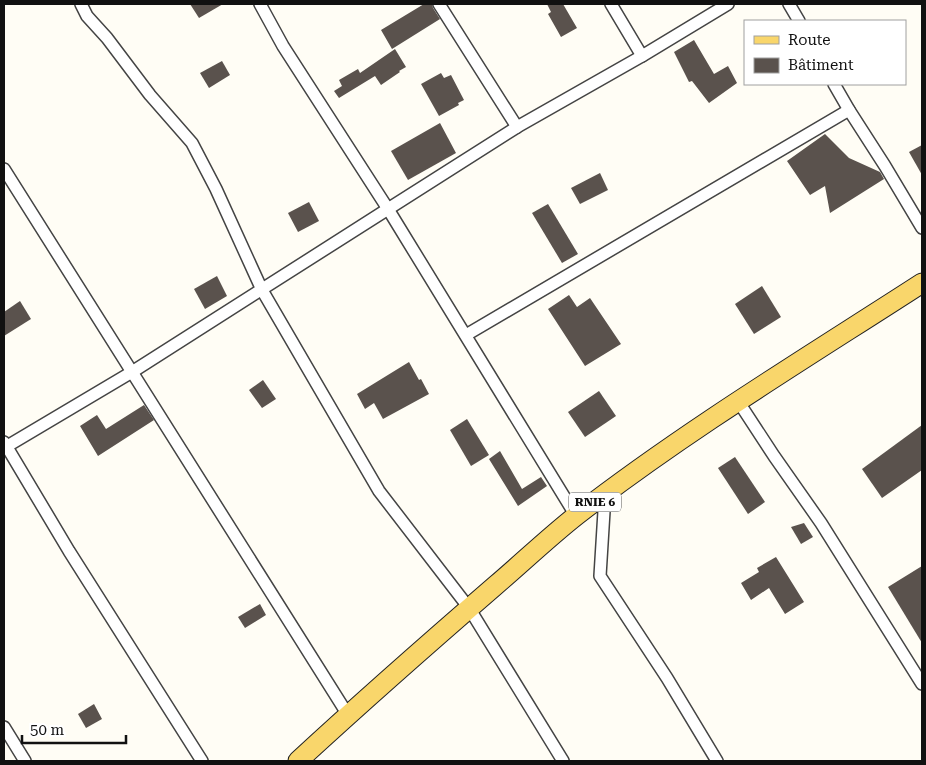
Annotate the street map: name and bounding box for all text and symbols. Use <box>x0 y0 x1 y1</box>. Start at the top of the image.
legend <box>744 20 906 85</box>
text: Route <box>788 31 830 49</box>
text: Bâtiment <box>788 56 854 74</box>
road number: RNIE 6 <box>569 492 621 512</box>
scale bar <box>22 712 126 744</box>
text: 50 m <box>30 721 65 739</box>

